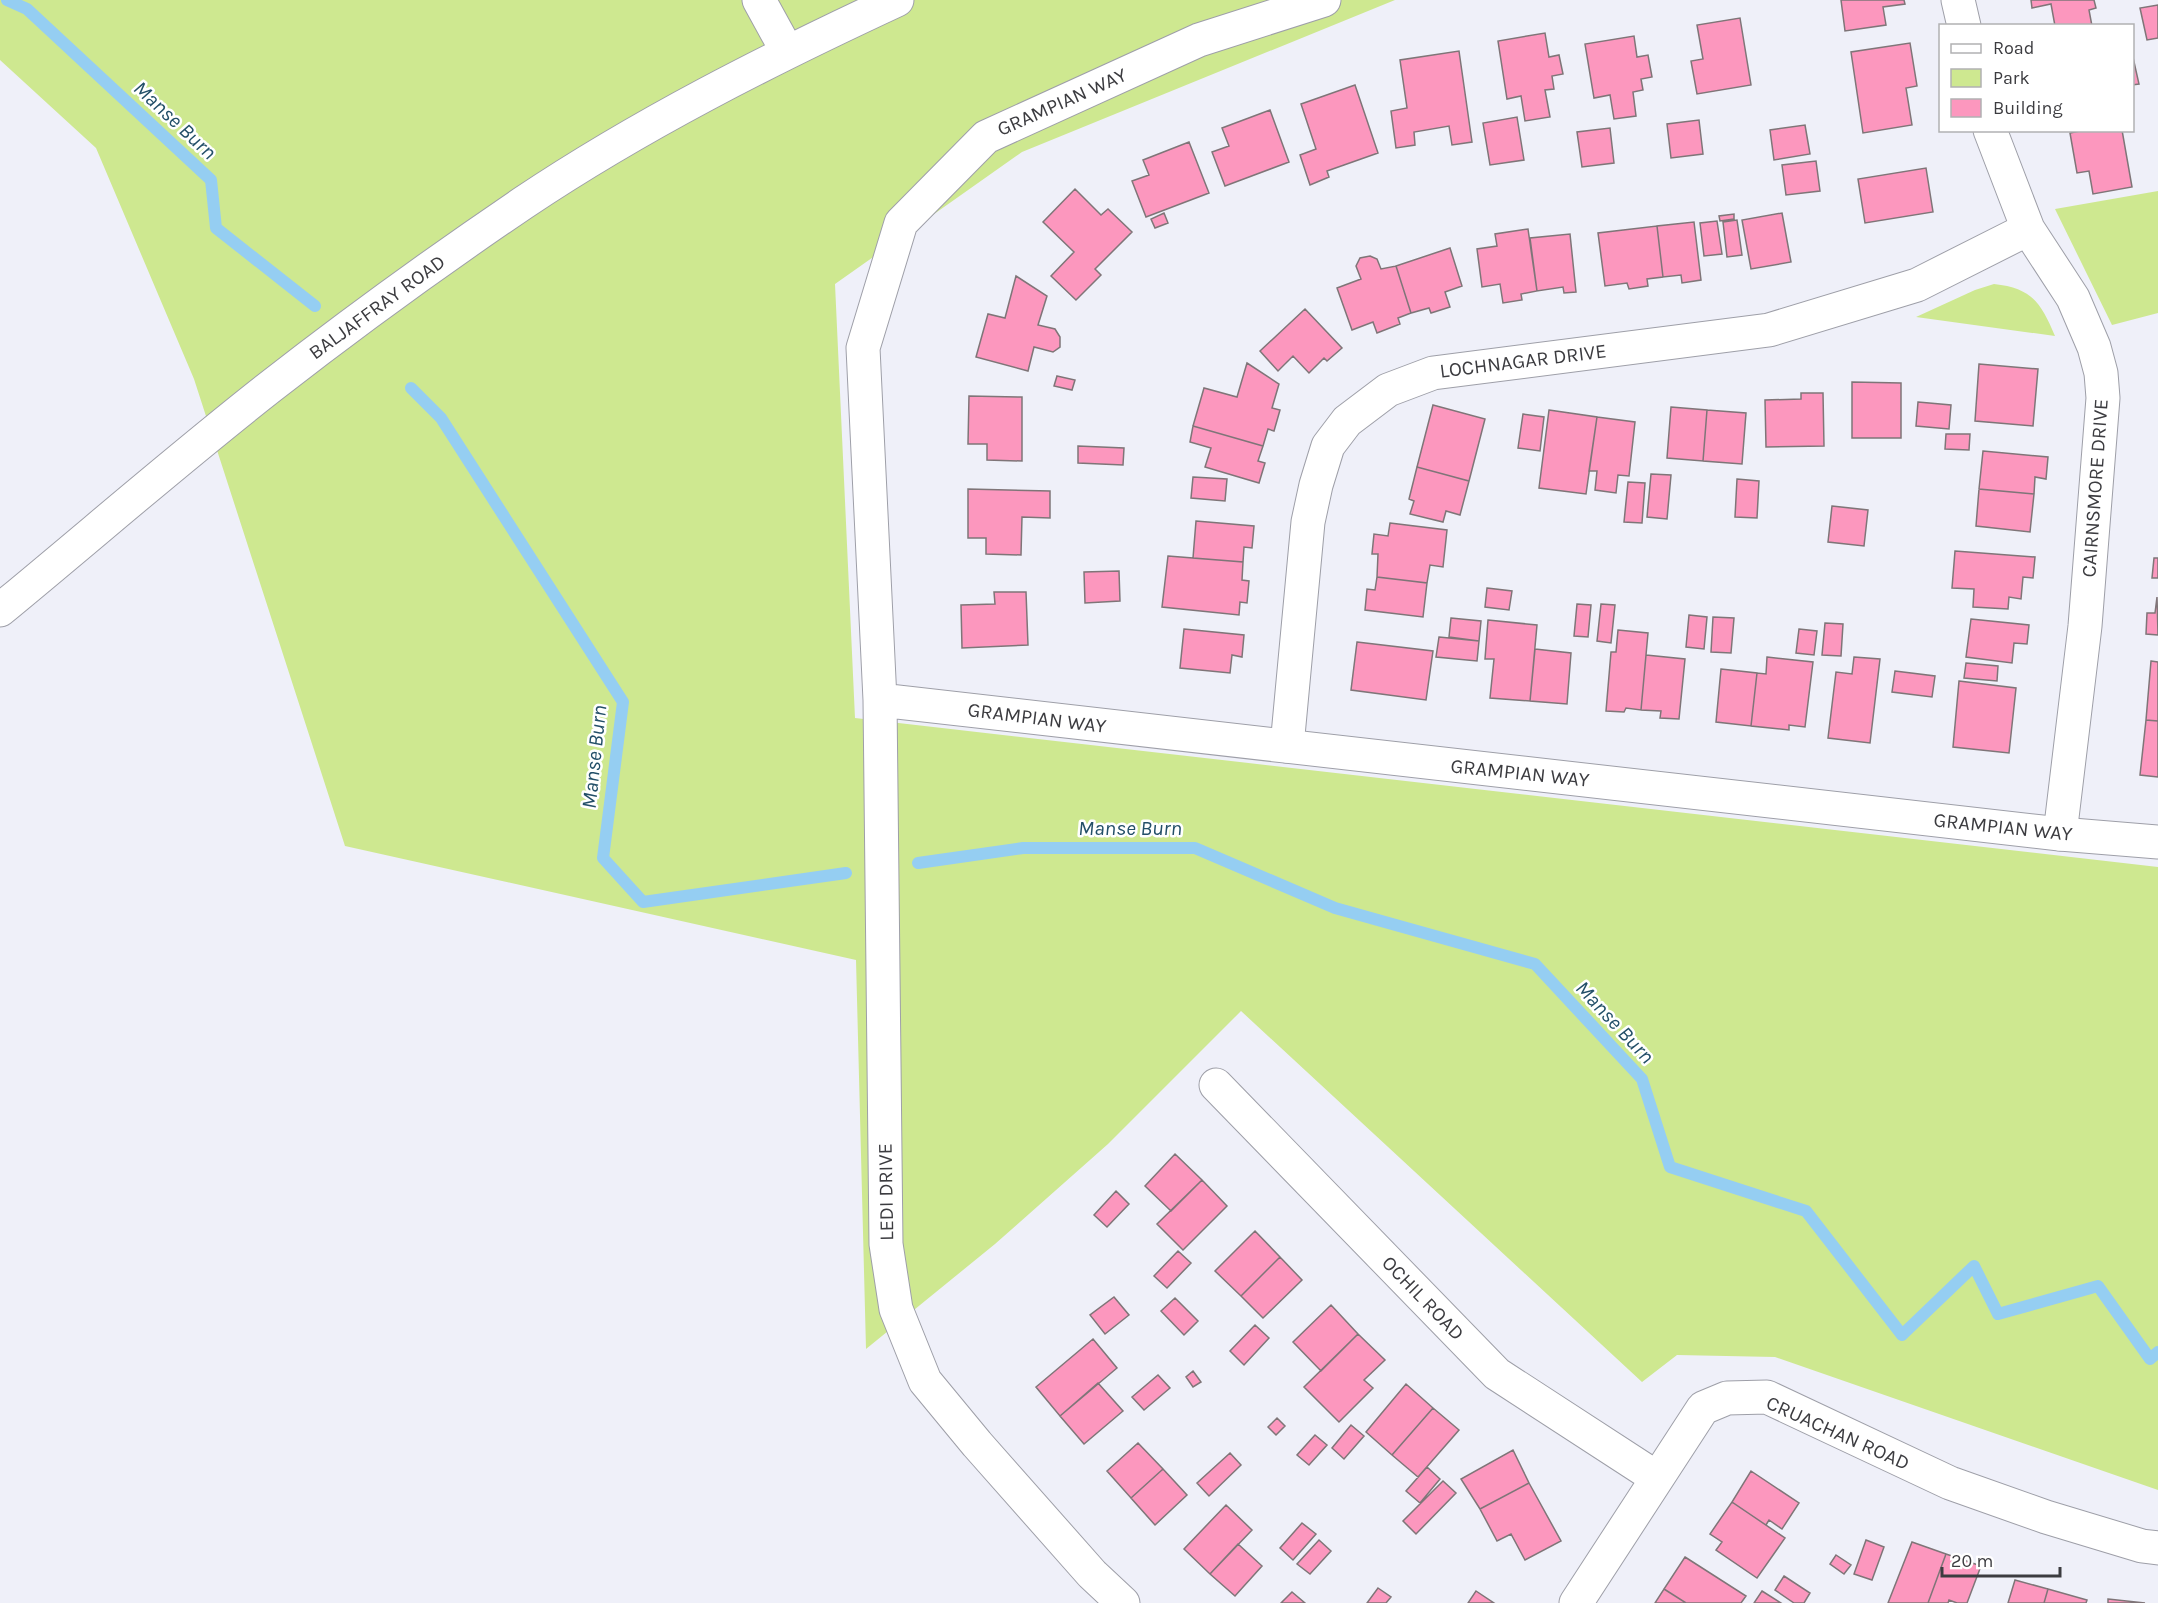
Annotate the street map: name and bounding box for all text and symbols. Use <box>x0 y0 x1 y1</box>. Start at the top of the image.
legend <box>1939 24 2134 132</box>
text: Road <box>1993 37 2034 59</box>
street label: GRAMPIAN WAY <box>994 63 1130 141</box>
text: Park <box>1993 67 2030 89</box>
water label: Manse Burn <box>129 76 221 164</box>
text: Building <box>1993 97 2063 119</box>
street label: BALJAFFRAY ROAD <box>304 250 450 364</box>
street label: LOCHNAGAR DRIVE <box>1438 339 1608 383</box>
street label: CAIRNSMORE DRIVE <box>2077 398 2113 578</box>
street label: GRAMPIAN WAY <box>966 698 1108 738</box>
water label: Manse Burn <box>577 704 611 810</box>
street label: GRAMPIAN WAY <box>1450 754 1591 792</box>
street label: GRAMPIAN WAY <box>1933 808 2074 846</box>
water label: Manse Burn <box>1078 816 1182 840</box>
water label: Manse Burn <box>1571 976 1659 1068</box>
street label: LEDI DRIVE <box>874 1143 898 1241</box>
street label: OCHIL ROAD <box>1377 1251 1469 1345</box>
street label: CRUACHAN ROAD <box>1763 1391 1913 1475</box>
scale bar <box>1942 1540 2060 1578</box>
text: 20 m <box>1951 1550 1993 1572</box>

